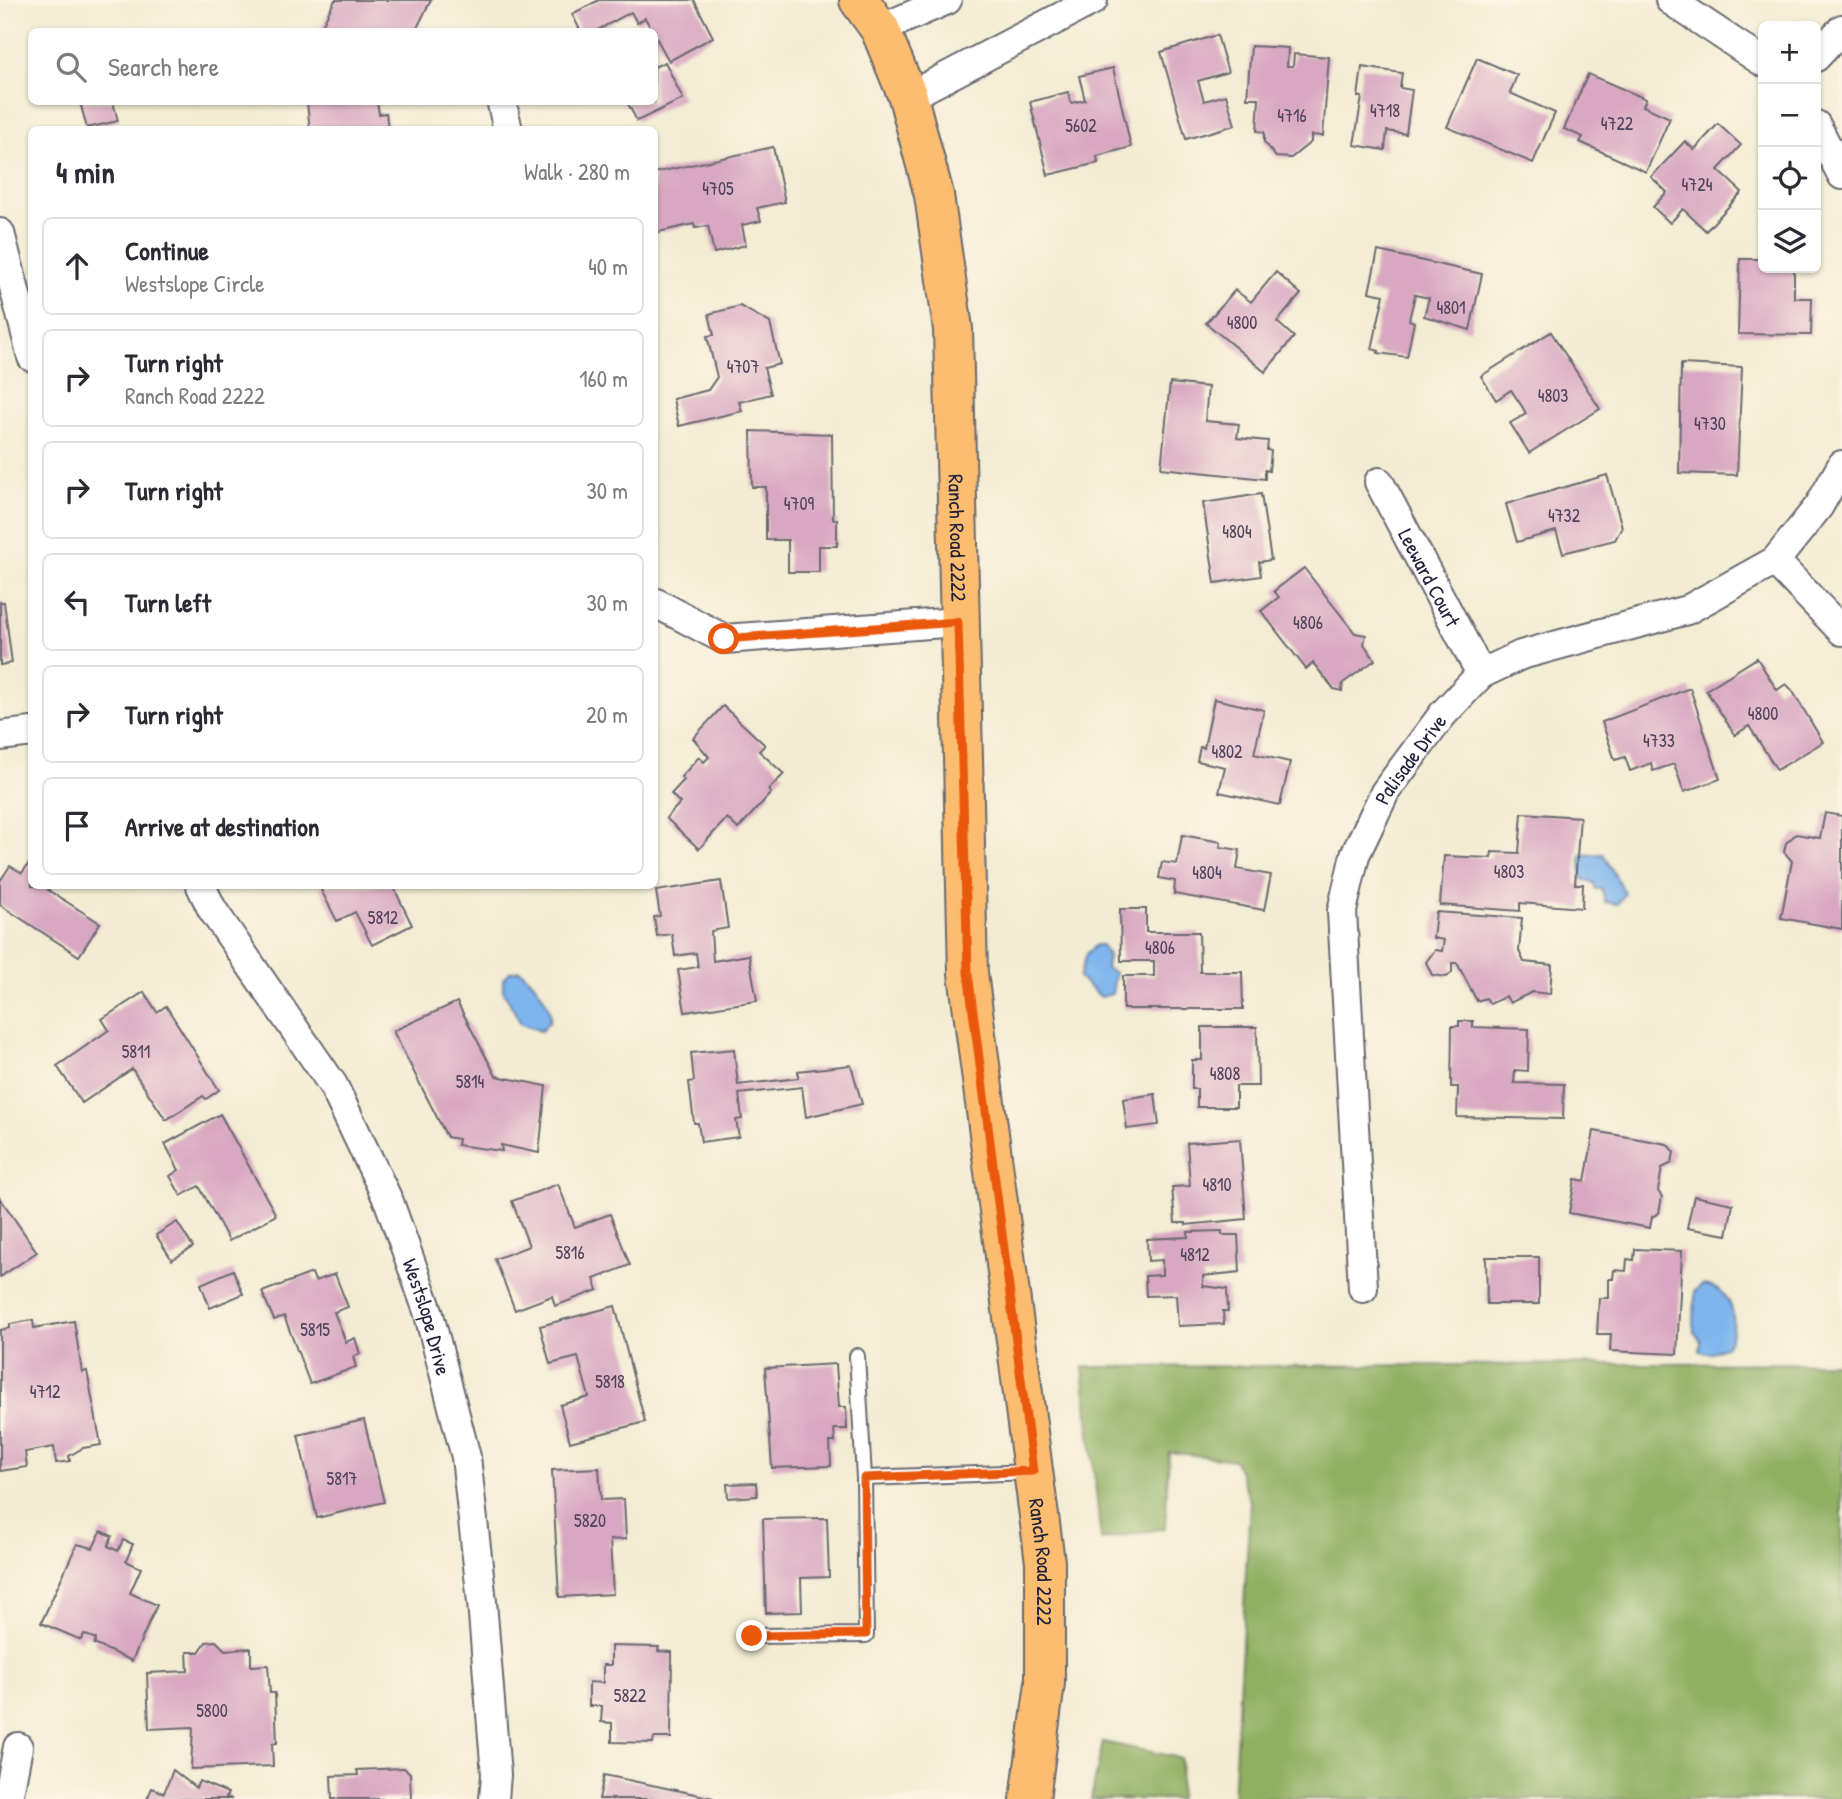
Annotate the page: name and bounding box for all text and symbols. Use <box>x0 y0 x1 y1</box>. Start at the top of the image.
map controls <box>1758 21 1821 273</box>
button: + <box>1758 21 1821 84</box>
search box <box>28 28 658 105</box>
icon: search <box>52 48 90 86</box>
text: Search here <box>108 49 219 84</box>
button: − <box>1758 84 1821 147</box>
house number: 4718 <box>1370 98 1400 123</box>
house number: 4716 <box>1277 103 1307 128</box>
house number: 4722 <box>1601 111 1634 136</box>
house number: 5602 <box>1065 113 1097 138</box>
button: locate <box>1758 147 1821 210</box>
text: 4 min <box>56 152 115 192</box>
text: Walk · 280 m <box>524 156 630 187</box>
house number: 4724 <box>1682 172 1713 197</box>
house number: 4705 <box>702 176 734 201</box>
button: layers <box>1758 210 1821 273</box>
text: Continue <box>125 233 209 268</box>
icon: ahead <box>58 247 96 285</box>
text: 40 m <box>588 251 628 282</box>
text: Westslope Circle <box>125 268 264 299</box>
house number: 4801 <box>1436 295 1466 320</box>
house number: 4800 <box>1227 310 1257 335</box>
text: Turn right <box>125 345 223 380</box>
house number: 4707 <box>727 354 759 379</box>
icon: right <box>58 359 96 397</box>
text: 160 m <box>579 363 628 394</box>
text: Ranch Road 2222 <box>125 380 265 411</box>
house number: 4803 <box>1538 383 1568 408</box>
house number: 4730 <box>1694 411 1726 436</box>
icon: right <box>58 471 96 509</box>
text: Turn right <box>125 473 223 508</box>
street label: Ranch Road 2222 <box>942 474 974 602</box>
text: 30 m <box>586 475 628 506</box>
house number: 4709 <box>784 491 815 516</box>
house number: 4732 <box>1548 503 1581 528</box>
house number: 4804 <box>1222 519 1252 544</box>
street label: Leeward Court <box>1392 523 1468 632</box>
icon: left <box>58 583 96 621</box>
text: Turn left <box>125 585 211 620</box>
text: 30 m <box>586 587 628 618</box>
house number: 4806 <box>1293 610 1323 635</box>
route start <box>708 623 739 654</box>
icon: right <box>58 695 96 733</box>
text: Turn right <box>125 697 223 732</box>
text: 20 m <box>586 699 628 730</box>
house number: 4800 <box>1748 701 1778 726</box>
street label: Palisade Drive <box>1367 708 1453 809</box>
house number: 4733 <box>1643 728 1675 753</box>
house number: 4802 <box>1211 739 1243 764</box>
icon: arrive <box>58 807 96 845</box>
text: Arrive at destination <box>125 809 320 844</box>
house number: 4803 <box>1494 859 1524 884</box>
house number: 4804 <box>1192 860 1222 885</box>
house number: 5812 <box>368 905 399 930</box>
house number: 4806 <box>1145 935 1175 960</box>
house number: 5811 <box>122 1039 150 1064</box>
house number: 4808 <box>1210 1061 1240 1086</box>
house number: 5814 <box>456 1069 485 1094</box>
house number: 4810 <box>1202 1172 1232 1197</box>
house number: 5816 <box>555 1240 585 1265</box>
house number: 4812 <box>1180 1242 1210 1267</box>
street label: Westslope Drive <box>396 1254 459 1378</box>
house number: 5815 <box>300 1317 330 1342</box>
house number: 5818 <box>595 1369 625 1394</box>
house number: 4712 <box>30 1379 61 1404</box>
house number: 5817 <box>327 1466 358 1491</box>
street label: Ranch Road 2222 <box>1022 1497 1060 1626</box>
house number: 5820 <box>574 1508 606 1533</box>
route end <box>736 1620 767 1651</box>
house number: 5822 <box>614 1683 647 1708</box>
house number: 5800 <box>196 1698 228 1723</box>

